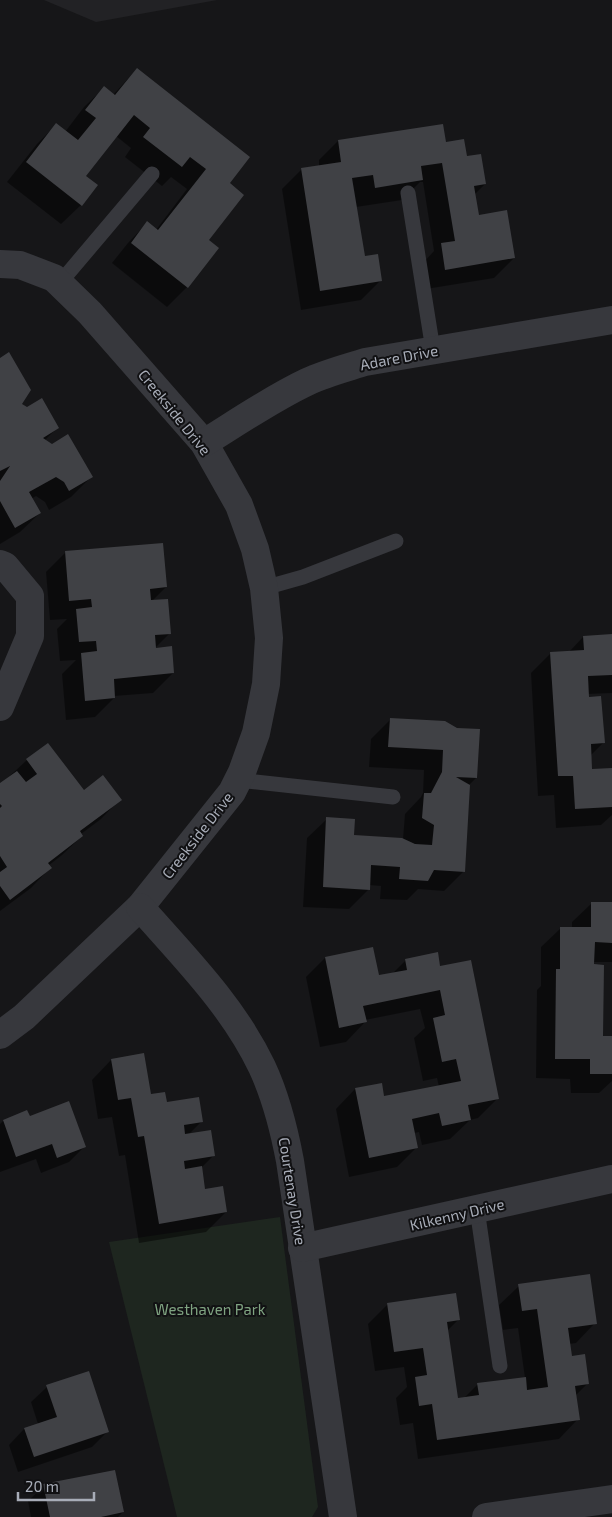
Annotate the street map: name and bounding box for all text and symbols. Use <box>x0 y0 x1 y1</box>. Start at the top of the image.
street label: Adare Drive <box>359 341 439 373</box>
street label: Creekside Drive <box>135 366 215 458</box>
street label: Creekside Drive <box>158 788 236 882</box>
street label: Courtenay Drive <box>276 1136 310 1246</box>
street label: Kilkenny Drive <box>408 1194 506 1234</box>
park label: Westhaven Park <box>155 1300 266 1318</box>
scale bar <box>18 1470 94 1502</box>
text: 20 m <box>25 1477 59 1495</box>

